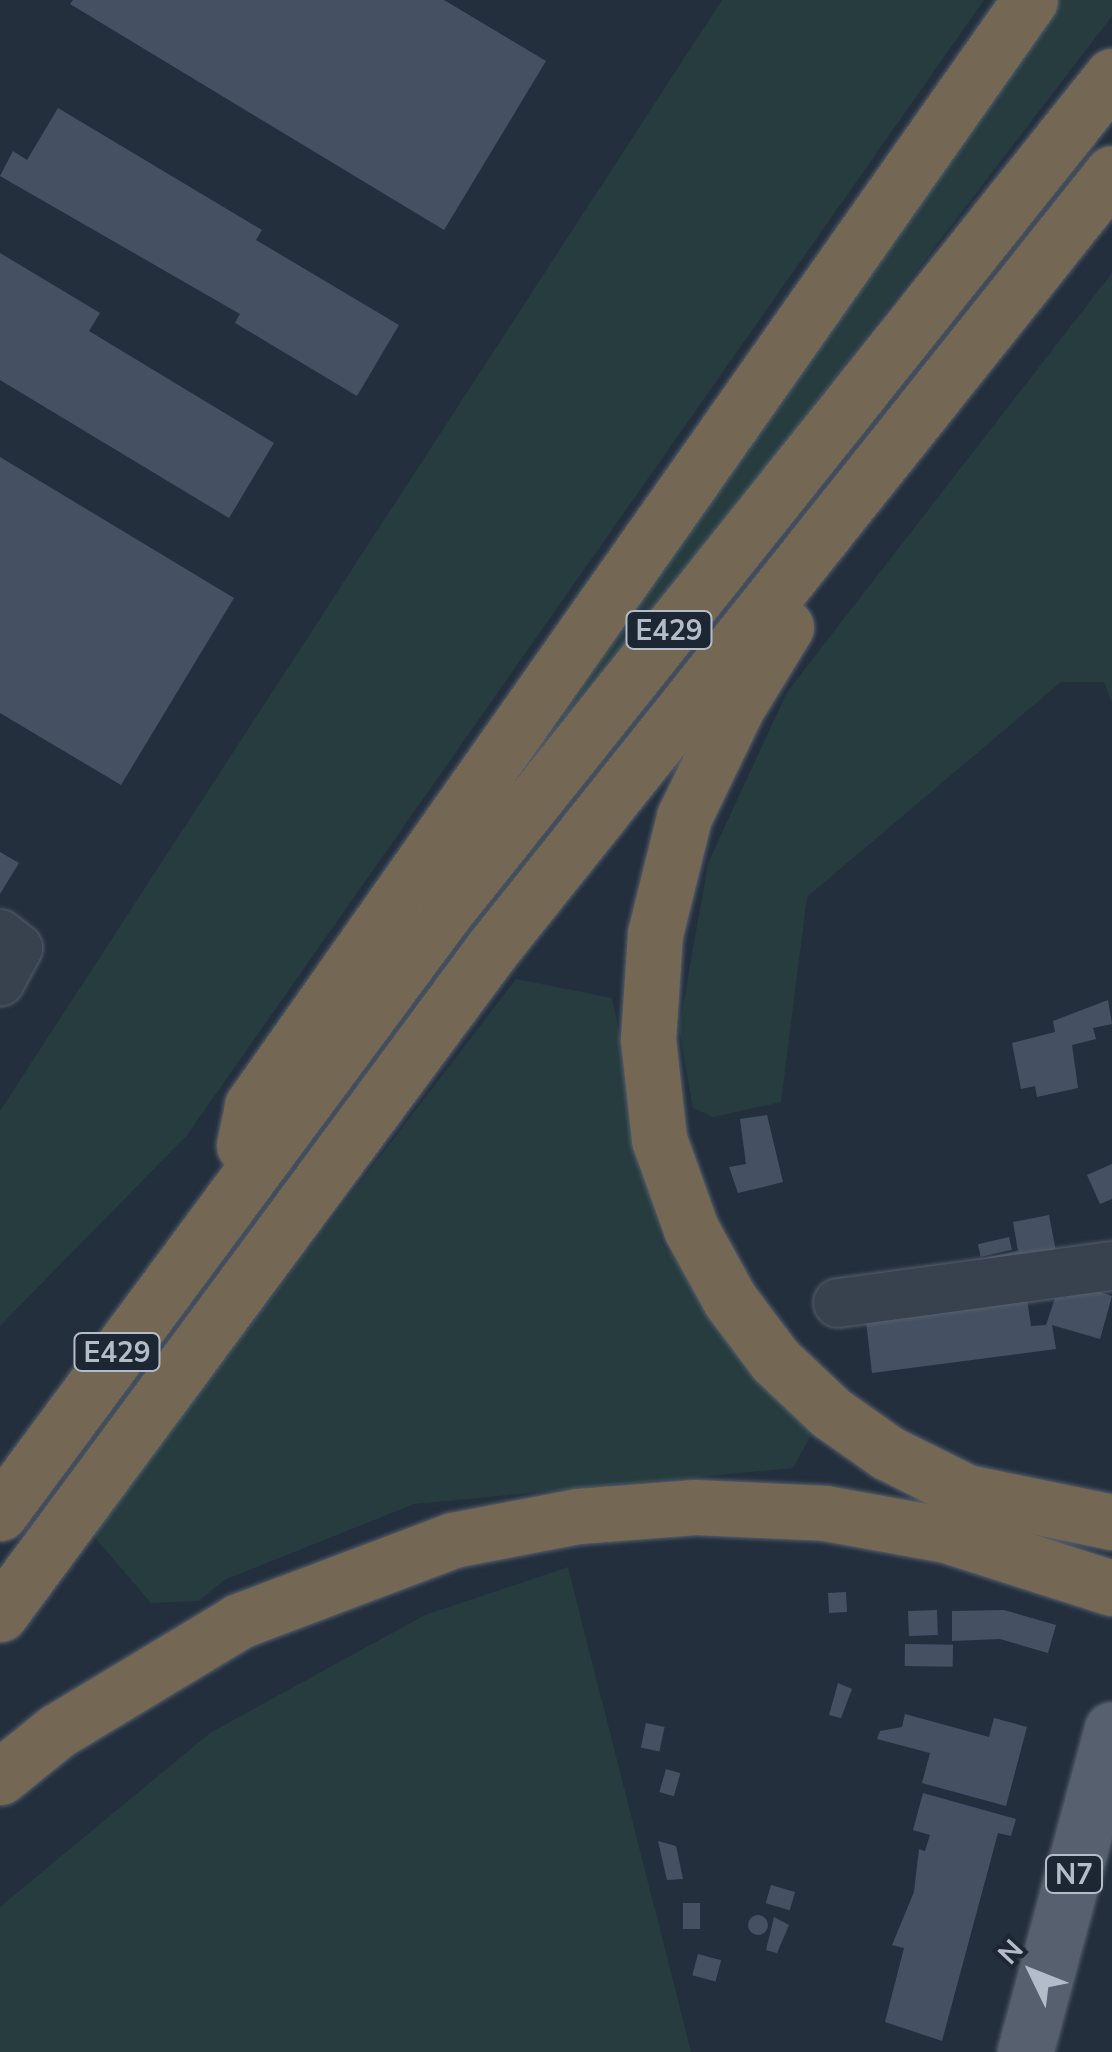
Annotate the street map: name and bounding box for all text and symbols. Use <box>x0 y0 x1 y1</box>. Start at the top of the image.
road number: E429 <box>624 607 714 653</box>
road number: E429 <box>72 1329 162 1375</box>
road number: N7 <box>1044 1851 1104 1897</box>
north arrow <box>982 1922 1082 2022</box>
text: N <box>990 1932 1030 1971</box>

